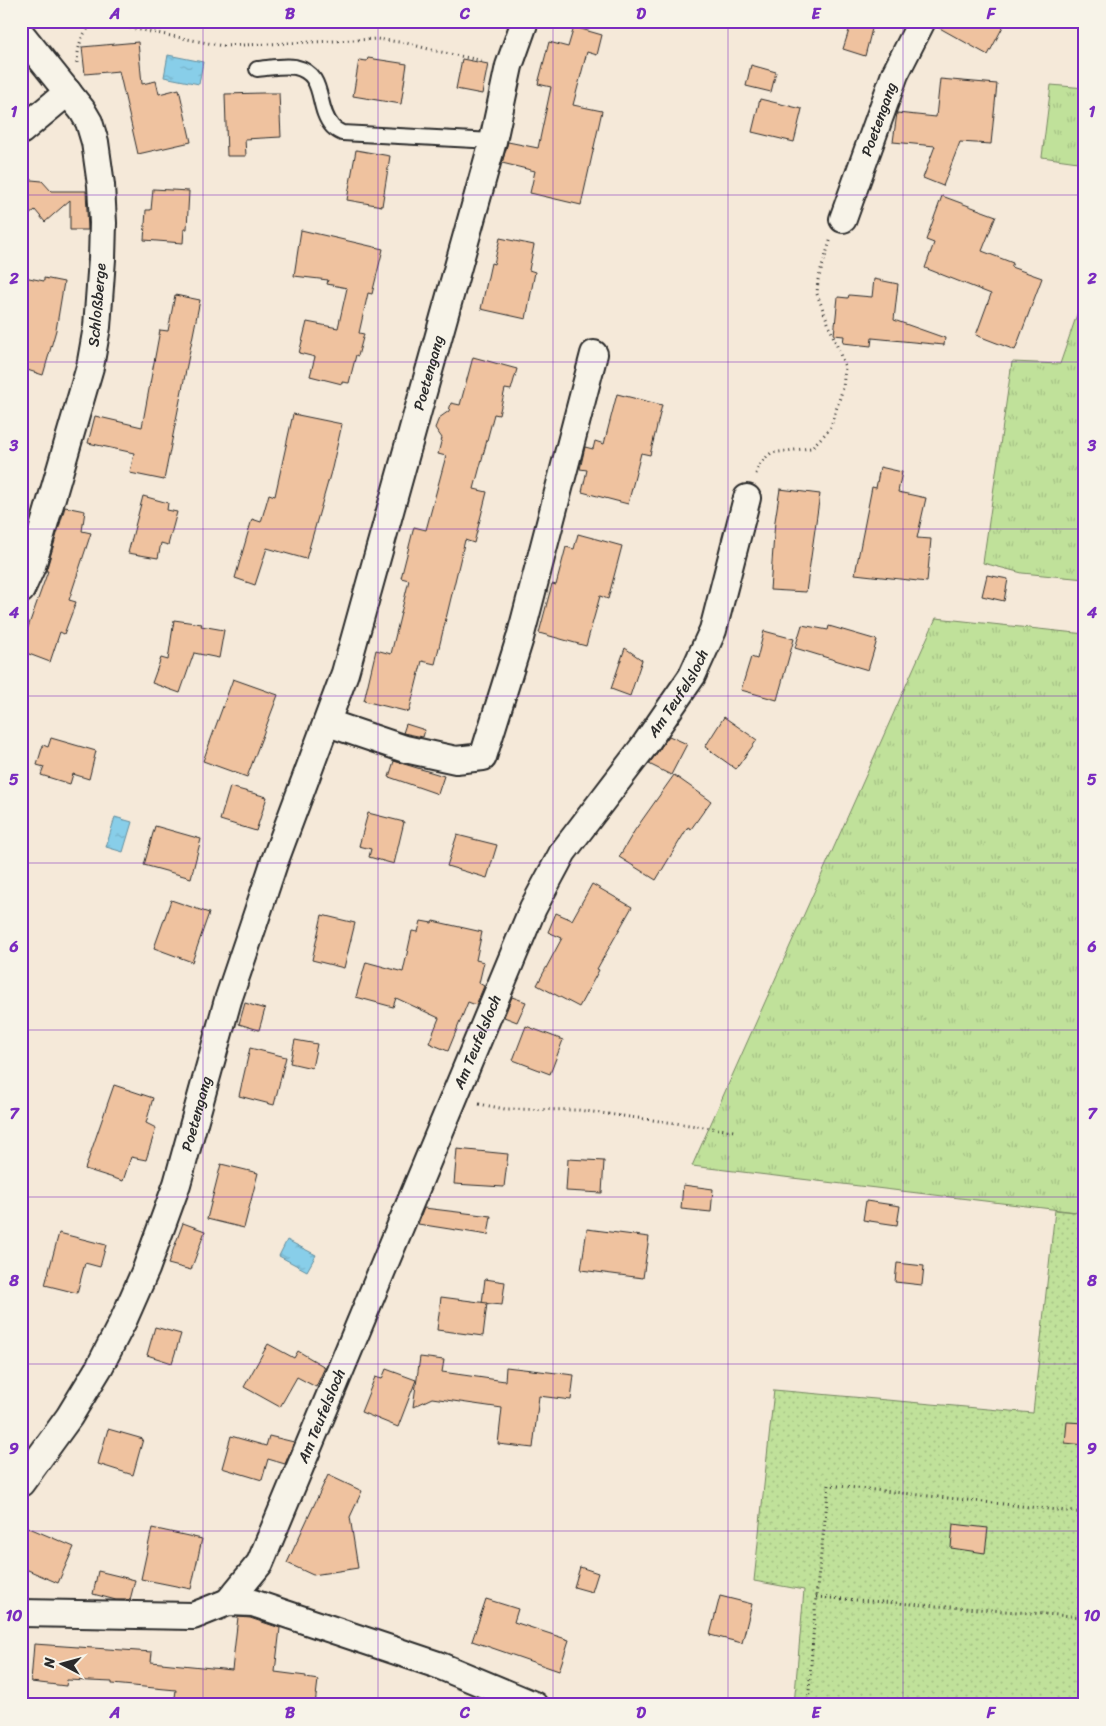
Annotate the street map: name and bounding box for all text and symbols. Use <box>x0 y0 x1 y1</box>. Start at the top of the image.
text: A <box>109 0 120 28</box>
text: B <box>285 0 296 28</box>
text: C <box>459 0 471 28</box>
text: D <box>636 0 646 28</box>
text: E <box>812 0 822 28</box>
text: F <box>986 0 997 28</box>
street label: Poetengang <box>854 78 904 160</box>
text: 1 <box>11 97 18 126</box>
text: 1 <box>1089 97 1096 126</box>
street label: Schloßberge <box>80 262 114 348</box>
text: 2 <box>8 264 19 293</box>
text: 2 <box>1086 264 1097 293</box>
street label: Poetengang <box>406 332 451 413</box>
text: 3 <box>9 431 19 460</box>
text: 3 <box>1087 431 1097 460</box>
text: 4 <box>8 598 19 627</box>
text: 4 <box>1086 598 1097 627</box>
street label: Am Teufelsloch <box>640 645 716 744</box>
text: 5 <box>9 765 19 794</box>
text: 5 <box>1087 765 1097 794</box>
text: 6 <box>8 932 19 961</box>
text: 6 <box>1086 932 1097 961</box>
street label: Am Teufelsloch <box>446 991 509 1094</box>
street label: Poetengang <box>174 1073 219 1154</box>
text: 7 <box>9 1099 20 1128</box>
text: 7 <box>1087 1099 1098 1128</box>
text: 8 <box>8 1266 19 1295</box>
text: 8 <box>1086 1266 1097 1295</box>
street label: Am Teufelsloch <box>290 1364 353 1468</box>
text: 9 <box>9 1434 19 1463</box>
text: 9 <box>1087 1434 1097 1463</box>
text: 10 <box>6 1601 22 1630</box>
text: 10 <box>1084 1601 1100 1630</box>
north arrow <box>38 1638 88 1688</box>
text: N <box>37 1656 63 1670</box>
text: A <box>109 1698 120 1726</box>
text: B <box>285 1698 296 1726</box>
text: C <box>459 1698 471 1726</box>
text: D <box>636 1698 646 1726</box>
text: E <box>812 1698 822 1726</box>
text: F <box>986 1698 997 1726</box>

